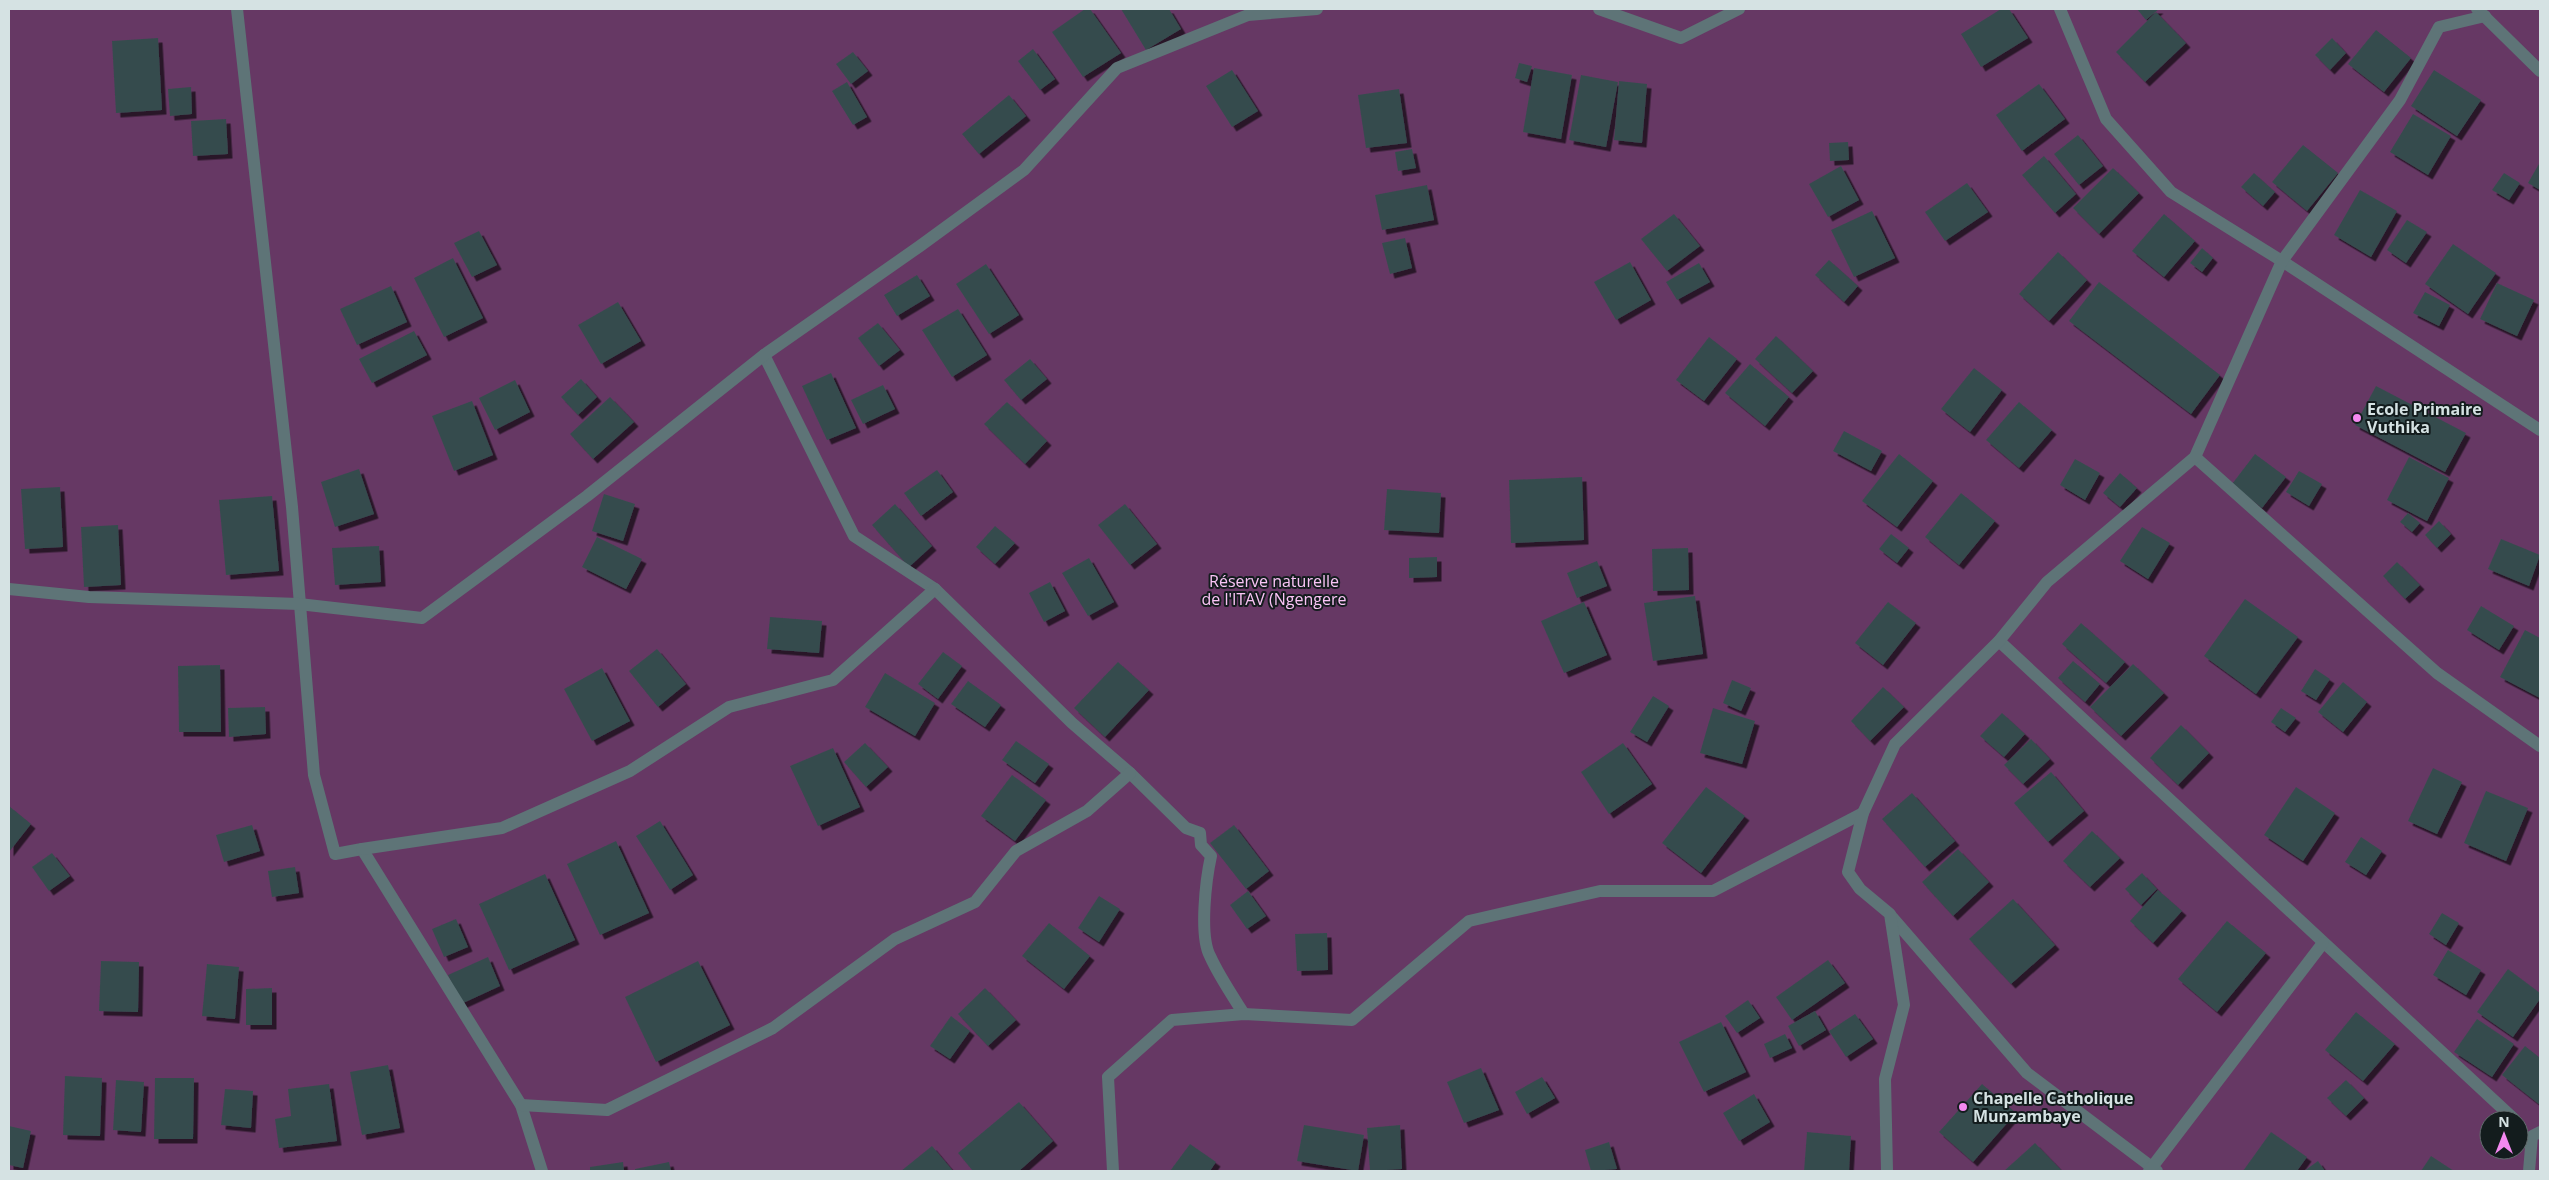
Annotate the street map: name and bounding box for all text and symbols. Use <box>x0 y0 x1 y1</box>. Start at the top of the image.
place label: Ecole Primaire Vuthika <box>2367 398 2482 438</box>
marker: Ecole Primaire Vuthika <box>2351 412 2363 424</box>
park label: Réserve naturelle de l'ITAV (Ngengere <box>1201 570 1347 610</box>
place label: Chapelle Catholique Munzambaye <box>1973 1087 2133 1127</box>
marker: Chapelle Catholique Munzambaye <box>1957 1101 1969 1113</box>
north arrow <box>2479 1110 2529 1160</box>
text: N <box>2498 1112 2510 1131</box>

